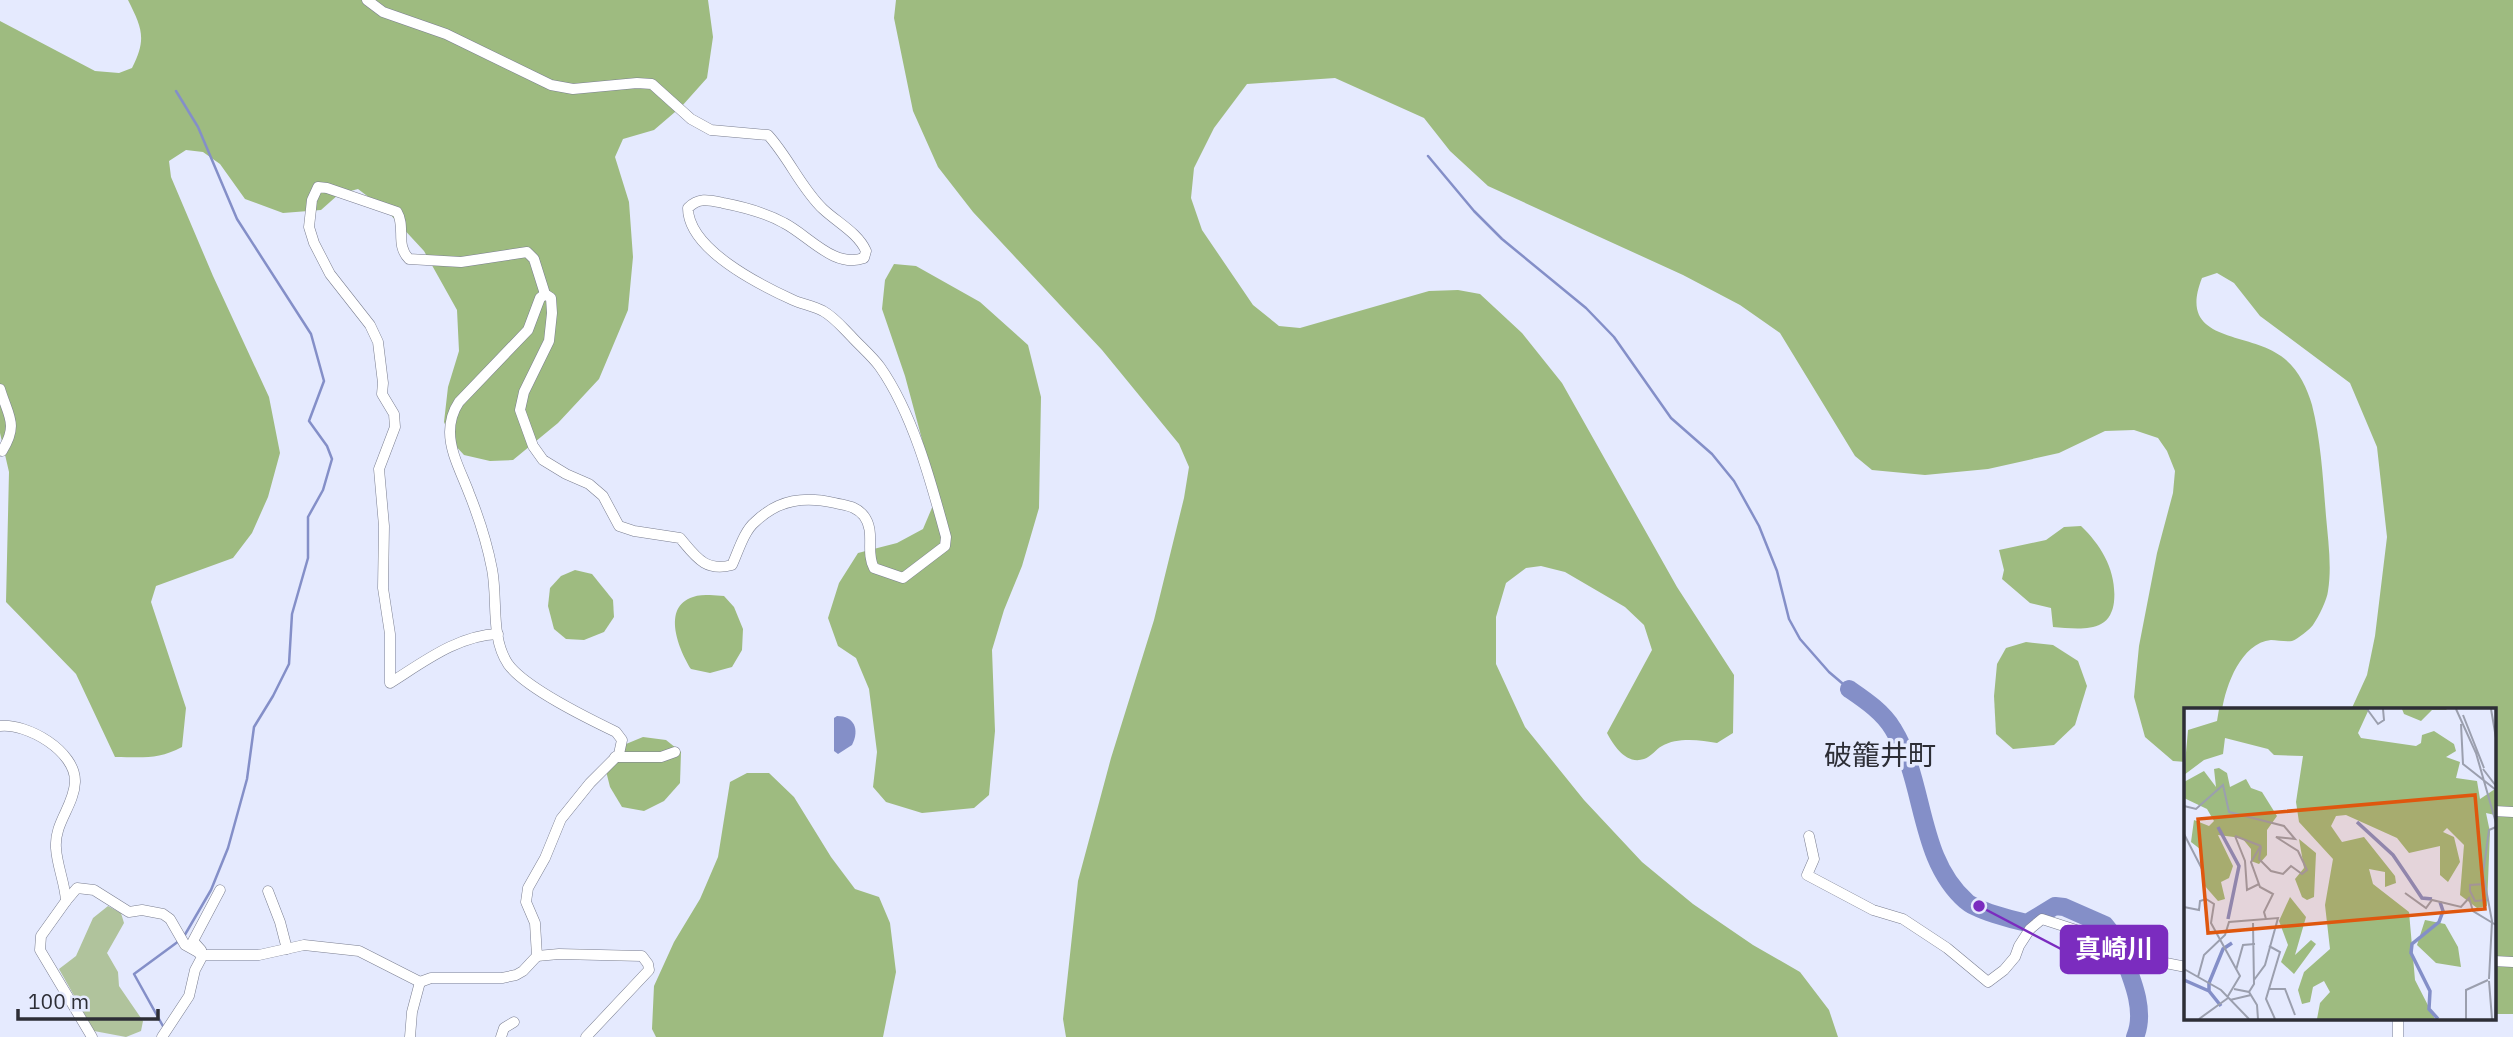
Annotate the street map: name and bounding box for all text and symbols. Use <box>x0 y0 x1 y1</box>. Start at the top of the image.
inset map <box>2184 708 2496 1020</box>
district label: 破籠井町 <box>1824 736 1936 773</box>
callout: 真崎川 <box>2061 926 2167 973</box>
text: 真崎川 <box>2075 931 2153 965</box>
scale bar <box>18 978 158 1022</box>
text: 100 m <box>28 987 89 1015</box>

